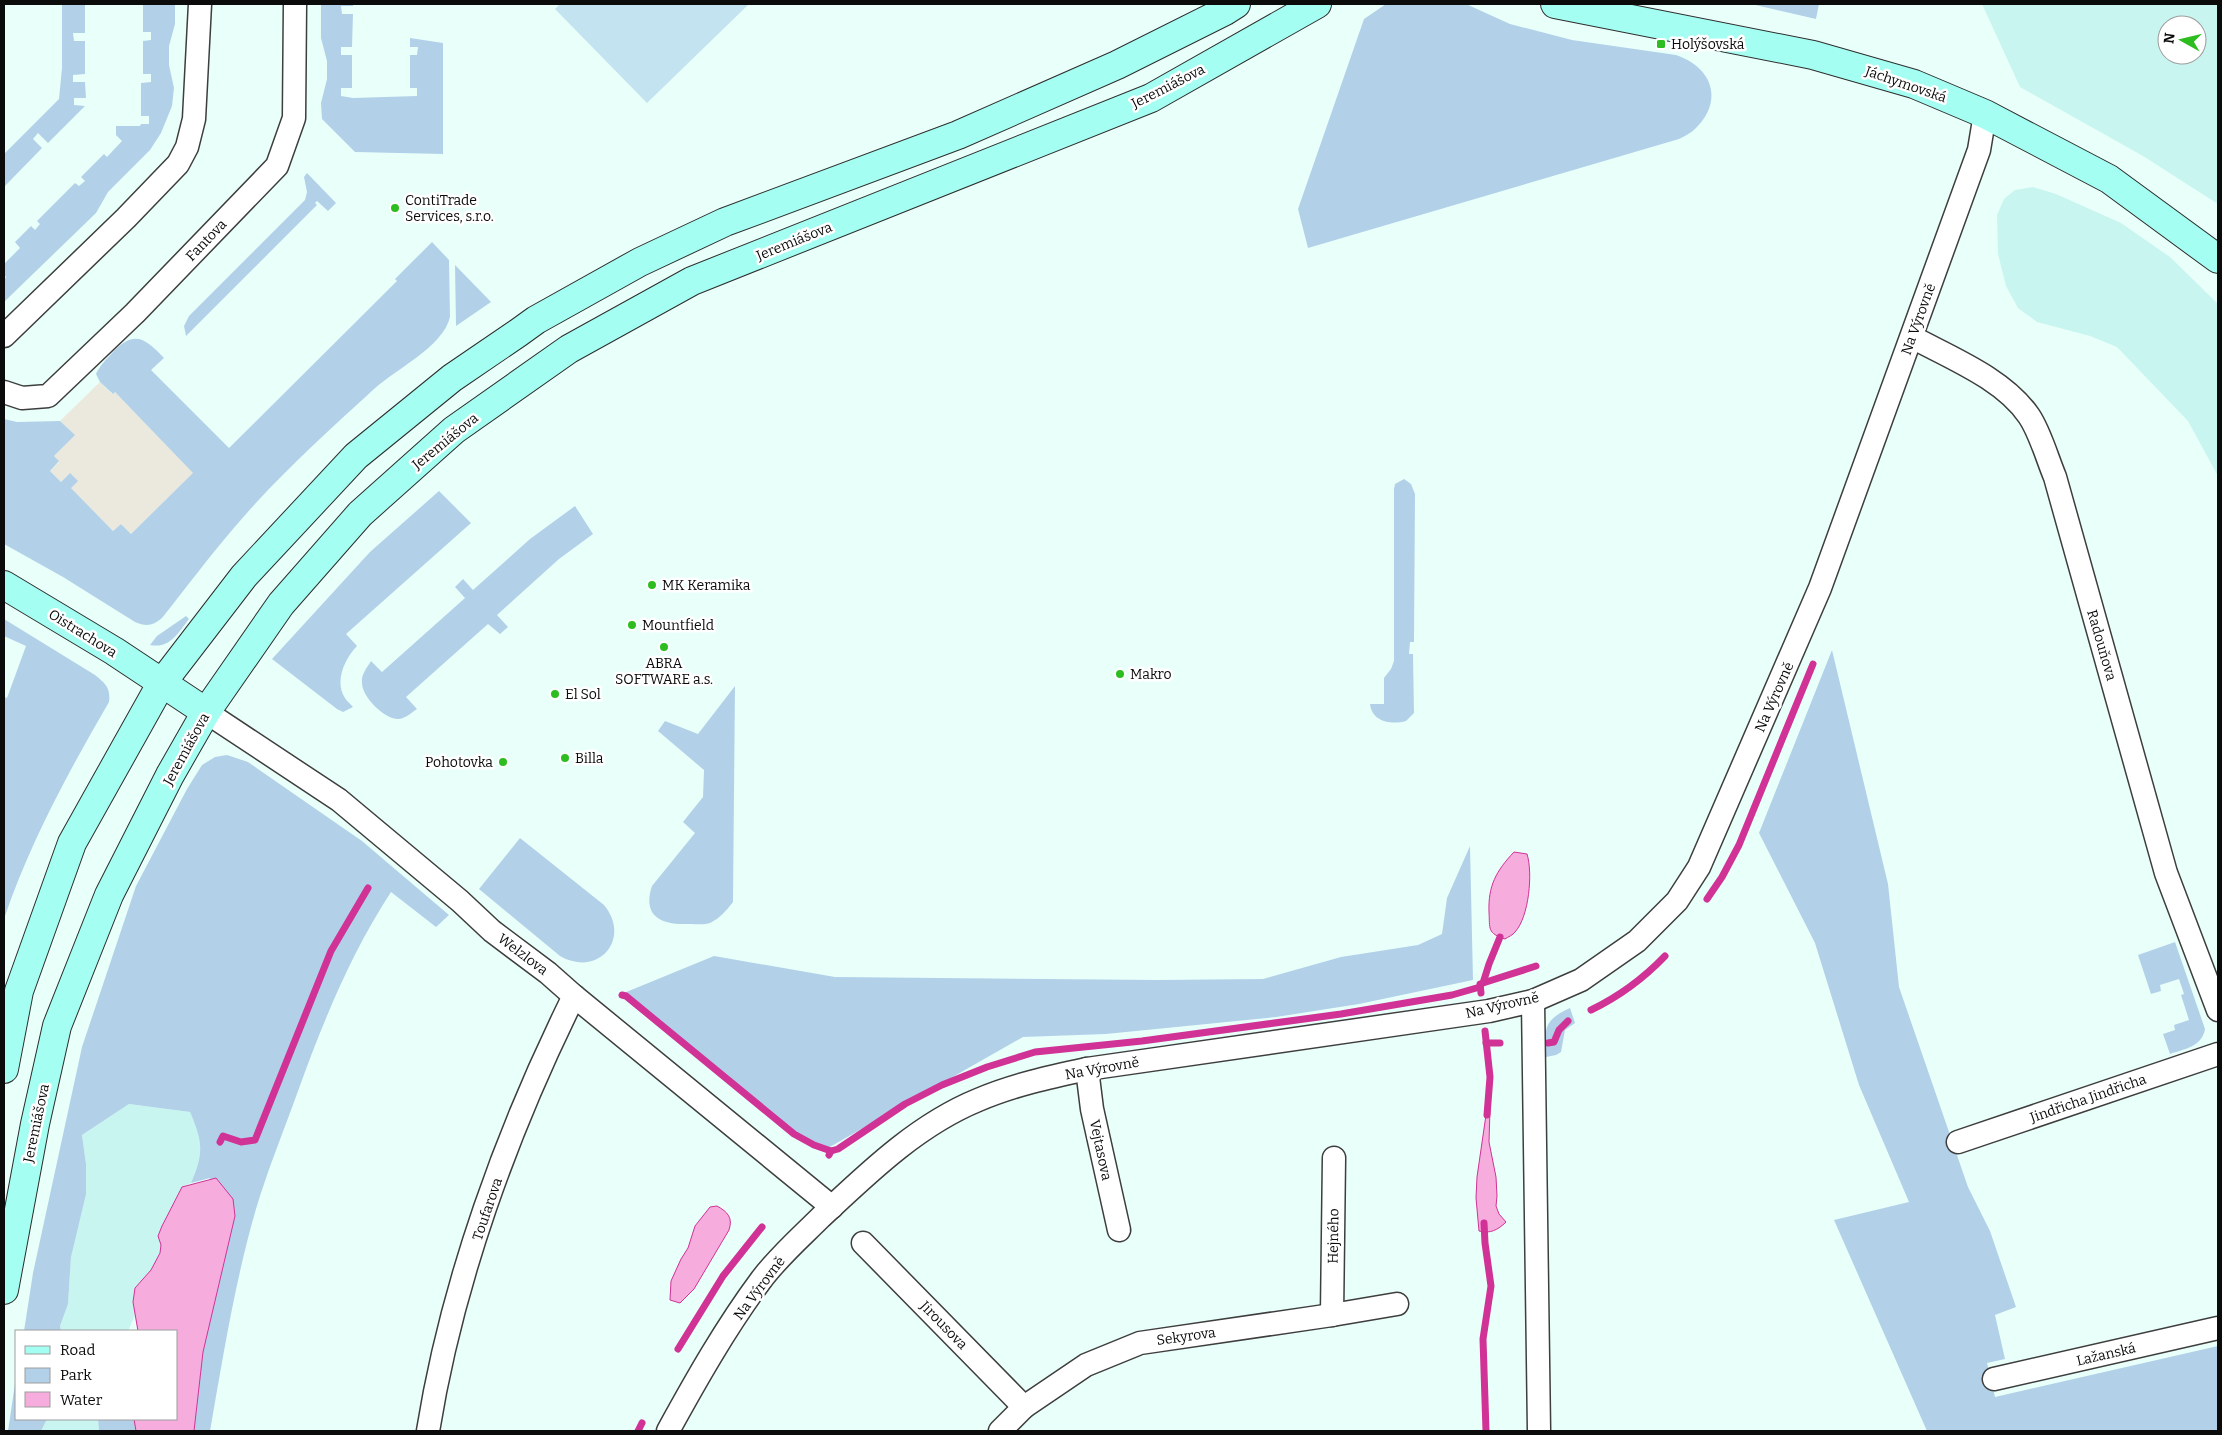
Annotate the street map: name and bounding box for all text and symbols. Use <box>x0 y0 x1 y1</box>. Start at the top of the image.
north arrow <box>2157 15 2207 65</box>
text: N <box>2160 32 2179 45</box>
place label: Holýšovská <box>1671 36 1745 53</box>
marker: Holýšovská <box>1655 38 1667 50</box>
street label: Jeremiášova <box>1128 61 1208 113</box>
street label: Jáchymovská <box>1862 62 1949 106</box>
place label: ContiTrade Services, s.r.o. <box>405 192 494 225</box>
marker: ContiTrade Services, s.r.o. <box>389 202 401 214</box>
street label: Fantova <box>182 216 231 265</box>
street label: Jeremiášova <box>753 218 835 265</box>
street label: Na Výrovně <box>1898 281 1939 357</box>
street label: Jeremiášova <box>408 409 482 474</box>
place label: MK Keramika <box>662 577 751 594</box>
marker: MK Keramika <box>646 579 658 591</box>
street label: Oistrachova <box>45 606 120 661</box>
street label: Radouňova <box>2083 608 2120 683</box>
place label: Mountfield <box>642 617 714 634</box>
marker: Mountfield <box>626 619 638 631</box>
marker: ABRA SOFTWARE a.s. <box>658 641 670 653</box>
place label: ABRA SOFTWARE a.s. <box>615 655 713 688</box>
street label: Na Výrovně <box>1751 660 1797 735</box>
place label: Makro <box>1130 666 1172 683</box>
marker: Makro <box>1114 668 1126 680</box>
place label: El Sol <box>565 686 601 703</box>
marker: El Sol <box>549 688 561 700</box>
street label: Jeremiášova <box>159 710 213 789</box>
place label: Billa <box>575 750 604 767</box>
marker: Billa <box>559 752 571 764</box>
place label: Pohotovka <box>425 754 493 771</box>
marker: Pohotovka <box>497 756 509 768</box>
street label: Welzlova <box>494 930 551 979</box>
street label: Na Výrovně <box>1464 989 1541 1022</box>
street label: Na Výrovně <box>1064 1054 1140 1083</box>
street label: Jindřicha Jindřicha <box>2027 1071 2149 1127</box>
street label: Jeremiášova <box>20 1082 53 1165</box>
street label: Vejtasova <box>1086 1118 1115 1182</box>
street label: Toufarova <box>469 1175 506 1243</box>
street label: Hejného <box>1325 1208 1342 1264</box>
street label: Na Výrovně <box>730 1253 789 1323</box>
street label: Jirousova <box>916 1297 971 1353</box>
street label: Sekyrova <box>1155 1324 1217 1349</box>
legend <box>15 1330 178 1420</box>
street label: Lažanská <box>2075 1339 2138 1370</box>
text: Road <box>60 1341 95 1359</box>
text: Park <box>60 1366 92 1384</box>
text: Water <box>60 1391 103 1409</box>

